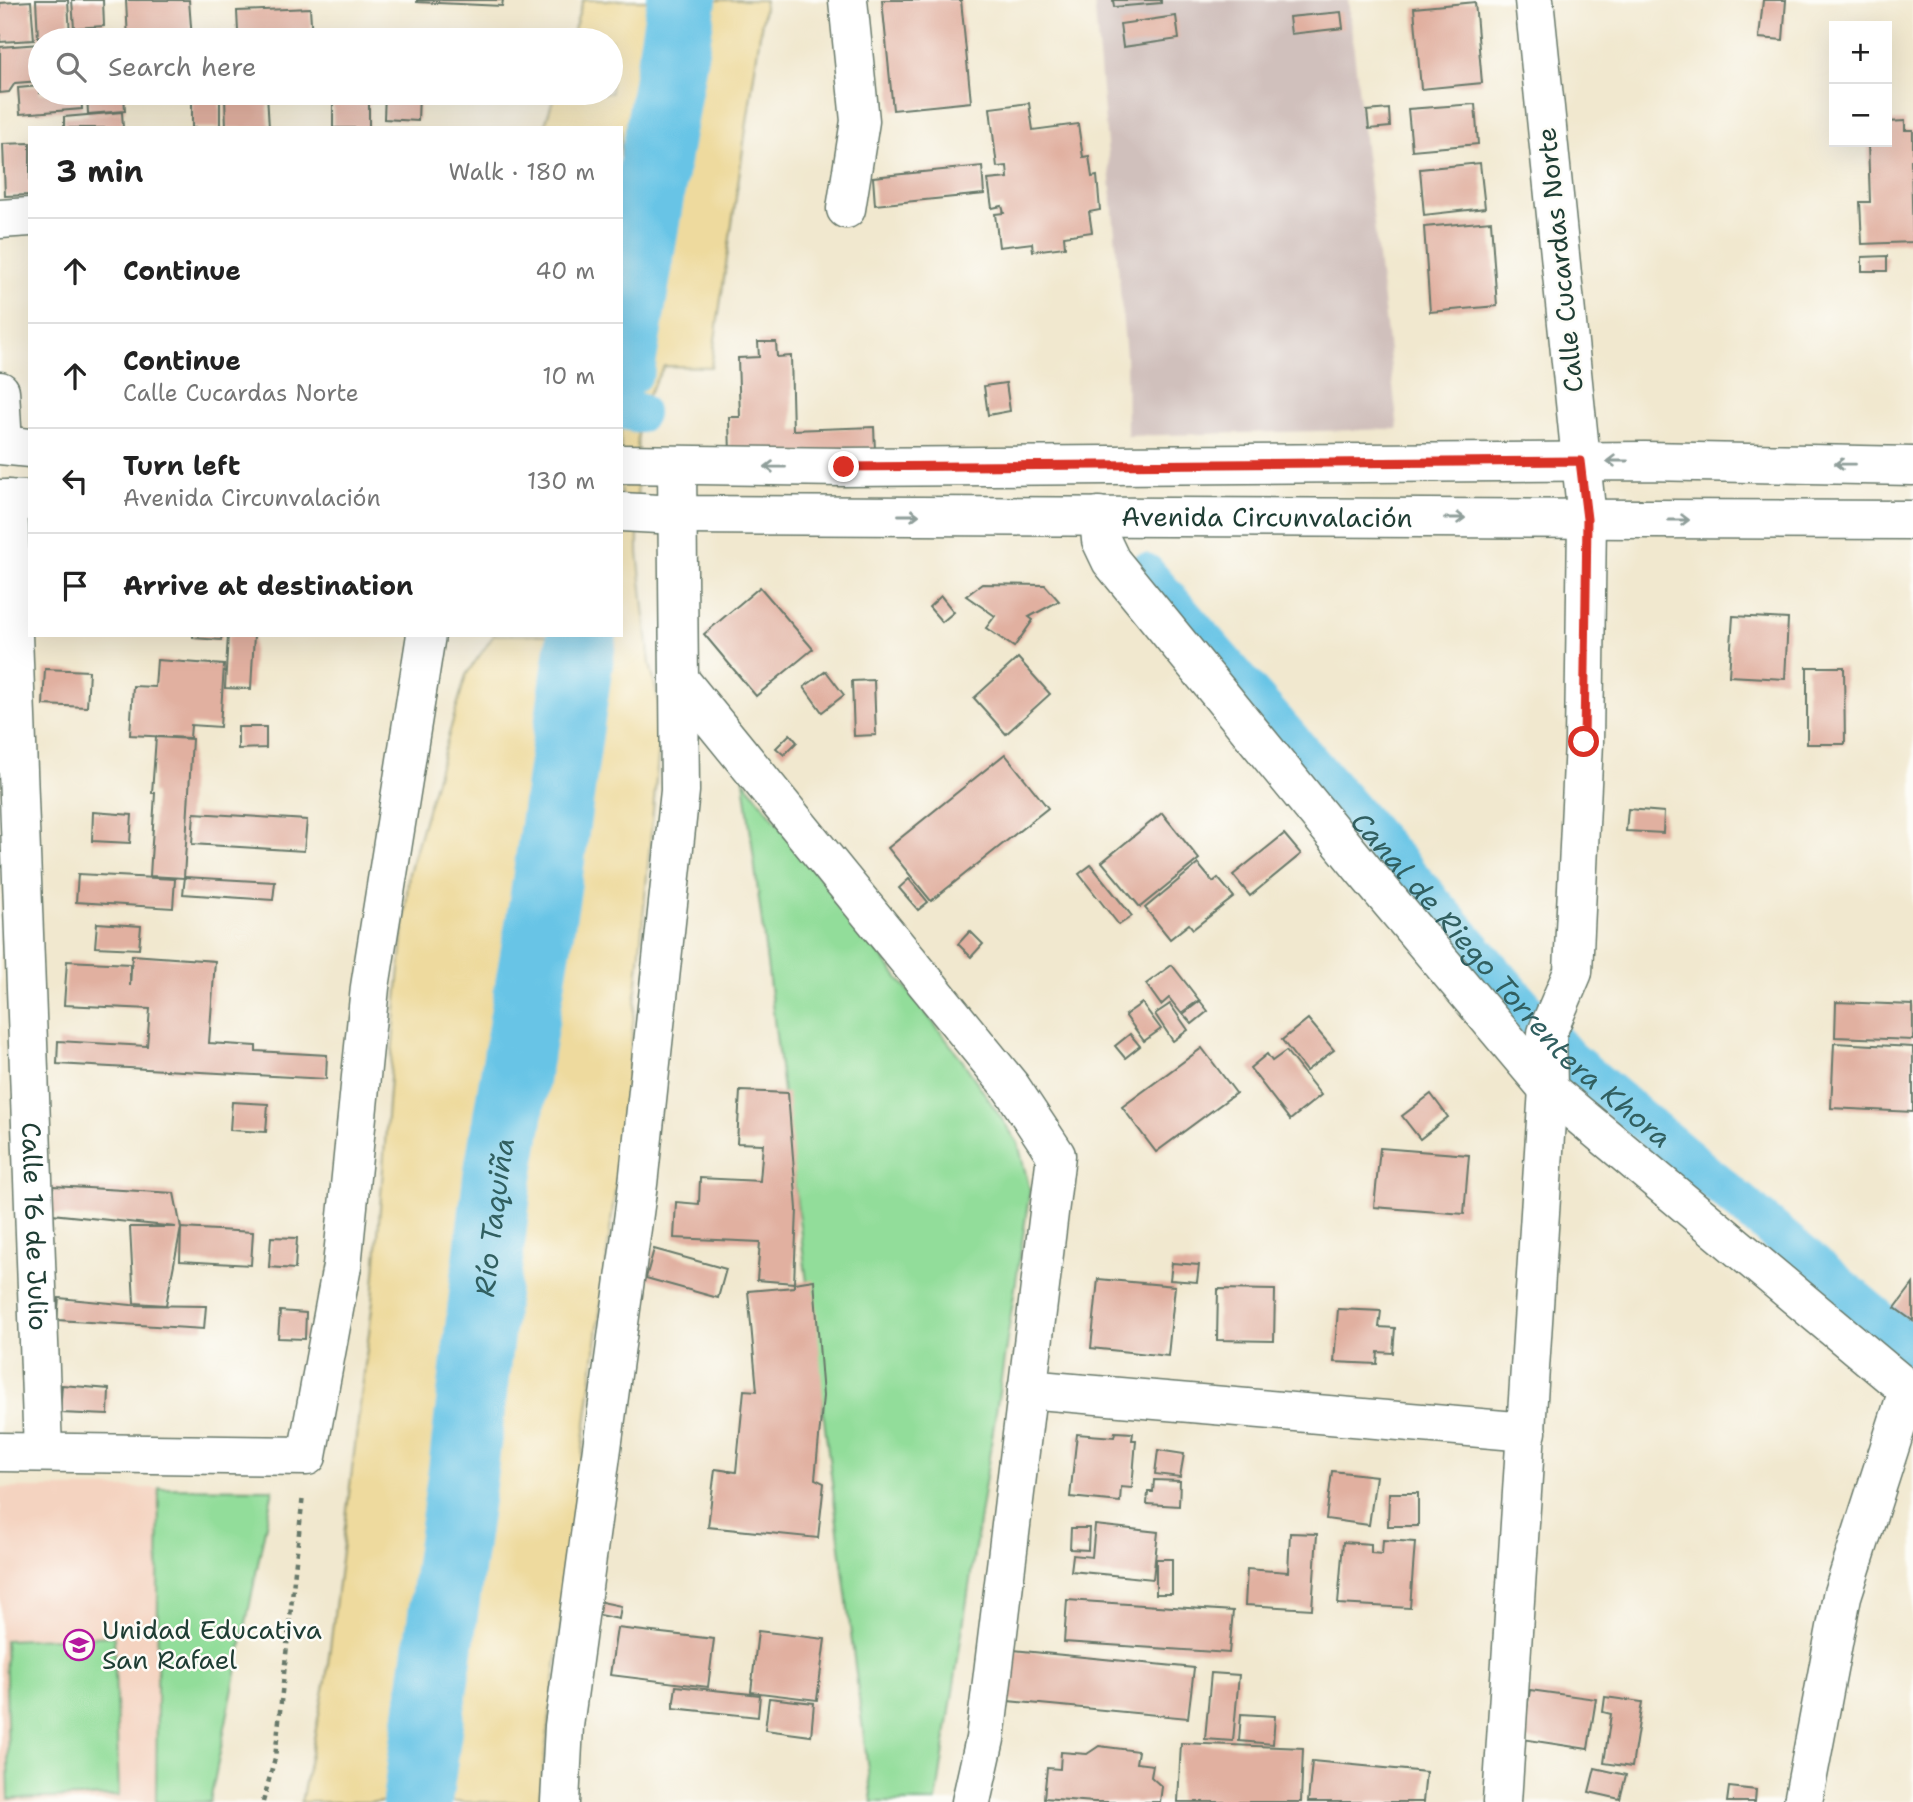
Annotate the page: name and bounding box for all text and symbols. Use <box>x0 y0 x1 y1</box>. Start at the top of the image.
map controls <box>1829 21 1892 147</box>
button: + <box>1829 21 1892 84</box>
search box <box>28 28 623 105</box>
icon: search <box>52 48 90 86</box>
text: Search here <box>108 49 257 84</box>
button: − <box>1829 84 1892 147</box>
street label: Calle Cucardas Norte <box>1528 126 1591 394</box>
text: 3 min <box>56 151 143 192</box>
text: Walk · 180 m <box>449 157 595 187</box>
icon: ahead <box>56 252 94 290</box>
text: Continue <box>123 253 241 288</box>
text: 40 m <box>535 256 595 286</box>
text: Continue <box>123 343 241 378</box>
icon: ahead <box>56 357 94 395</box>
text: 10 m <box>542 361 595 391</box>
text: Calle Cucardas Norte <box>123 378 359 408</box>
text: Turn left <box>123 448 240 483</box>
route end <box>828 451 859 482</box>
one-way arrow <box>1606 454 1629 468</box>
one-way arrow <box>1834 458 1857 471</box>
one-way arrow <box>764 460 787 474</box>
icon: left <box>56 462 94 500</box>
text: 130 m <box>527 466 595 496</box>
text: Avenida Circunvalación <box>123 483 380 513</box>
street label: Avenida Circunvalación <box>1121 499 1413 535</box>
one-way arrow <box>897 508 920 522</box>
one-way arrow <box>1443 511 1466 525</box>
one-way arrow <box>1668 513 1691 526</box>
icon: arrive <box>56 567 94 605</box>
text: Arrive at destination <box>123 568 413 603</box>
route start <box>1568 726 1599 757</box>
water label: Canal de Riego Torrentera Khora <box>1343 803 1680 1156</box>
street label: Calle 16 de Julio <box>14 1122 57 1331</box>
water label: Río Taquiña <box>465 1135 523 1299</box>
place label: Unidad Educativa San Rafael <box>102 1612 322 1677</box>
school or university icon: Unidad Educativa San Rafael <box>62 1628 96 1662</box>

